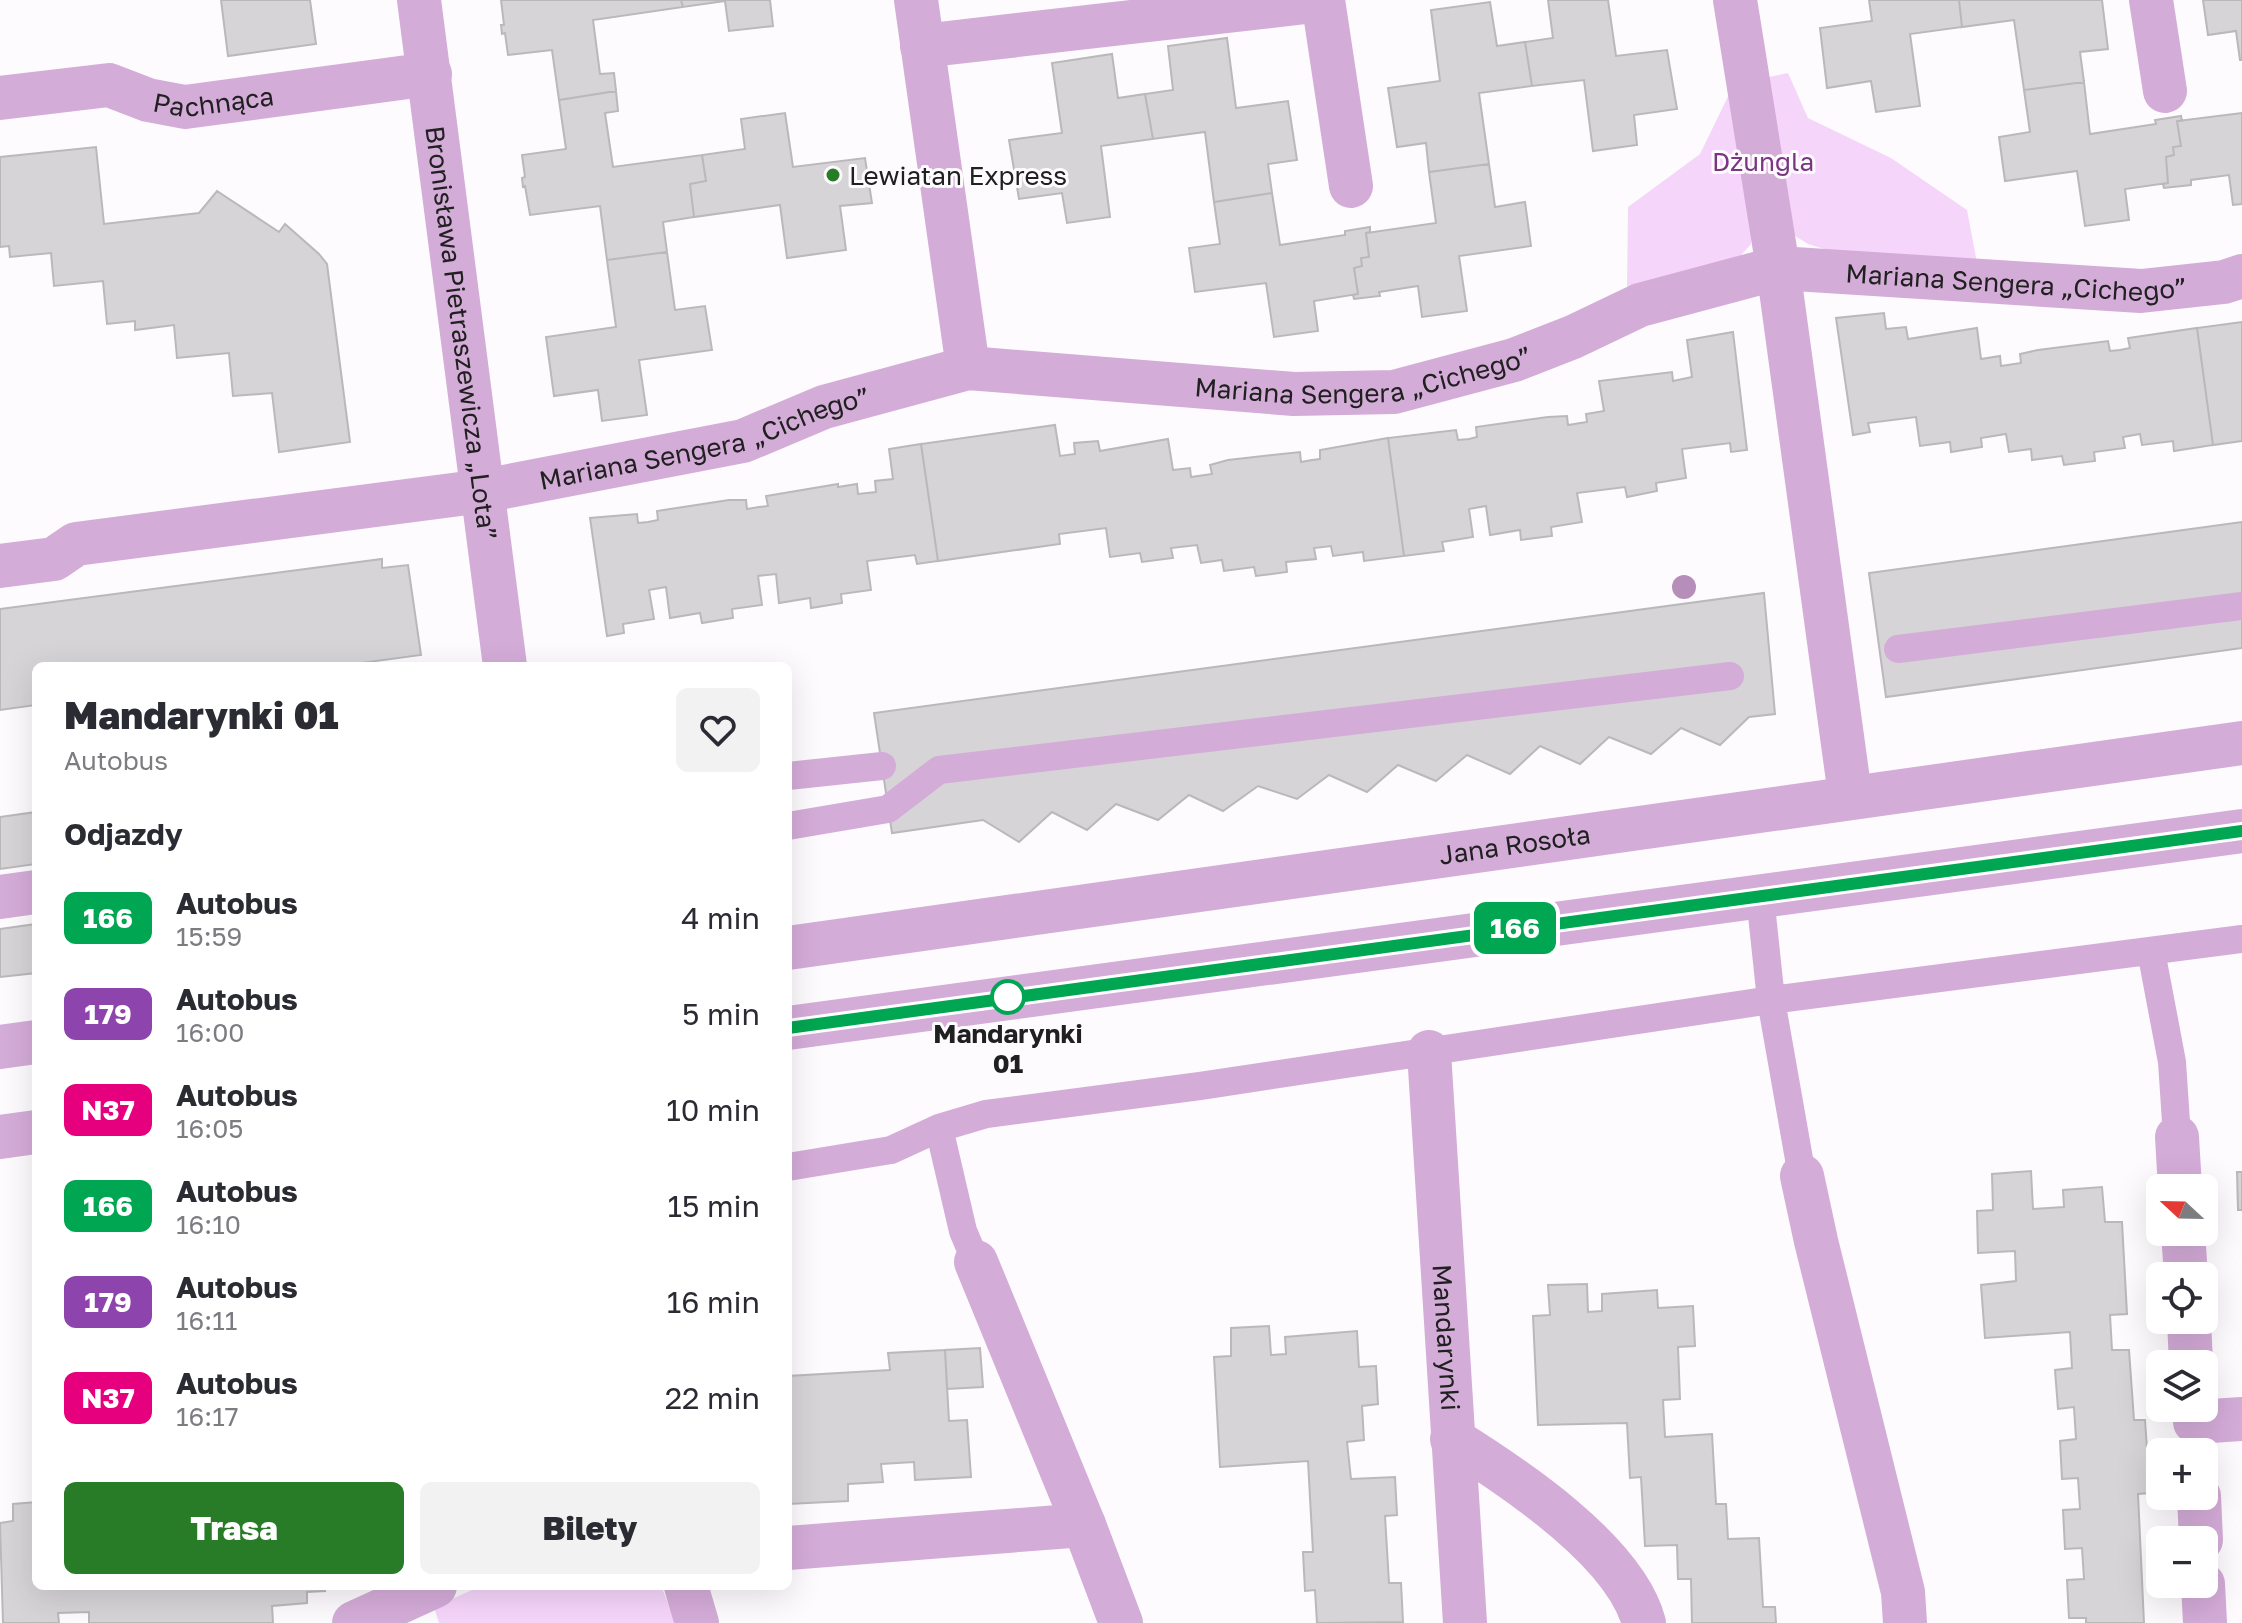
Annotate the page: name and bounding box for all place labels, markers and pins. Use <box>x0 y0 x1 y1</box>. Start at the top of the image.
place label: Lewiatan Express <box>849 160 1067 191</box>
marker: Lewiatan Express <box>824 166 842 184</box>
marker: Mandarynki 01 <box>991 980 1025 1014</box>
place label: Mandarynki 01 <box>933 1018 1083 1079</box>

